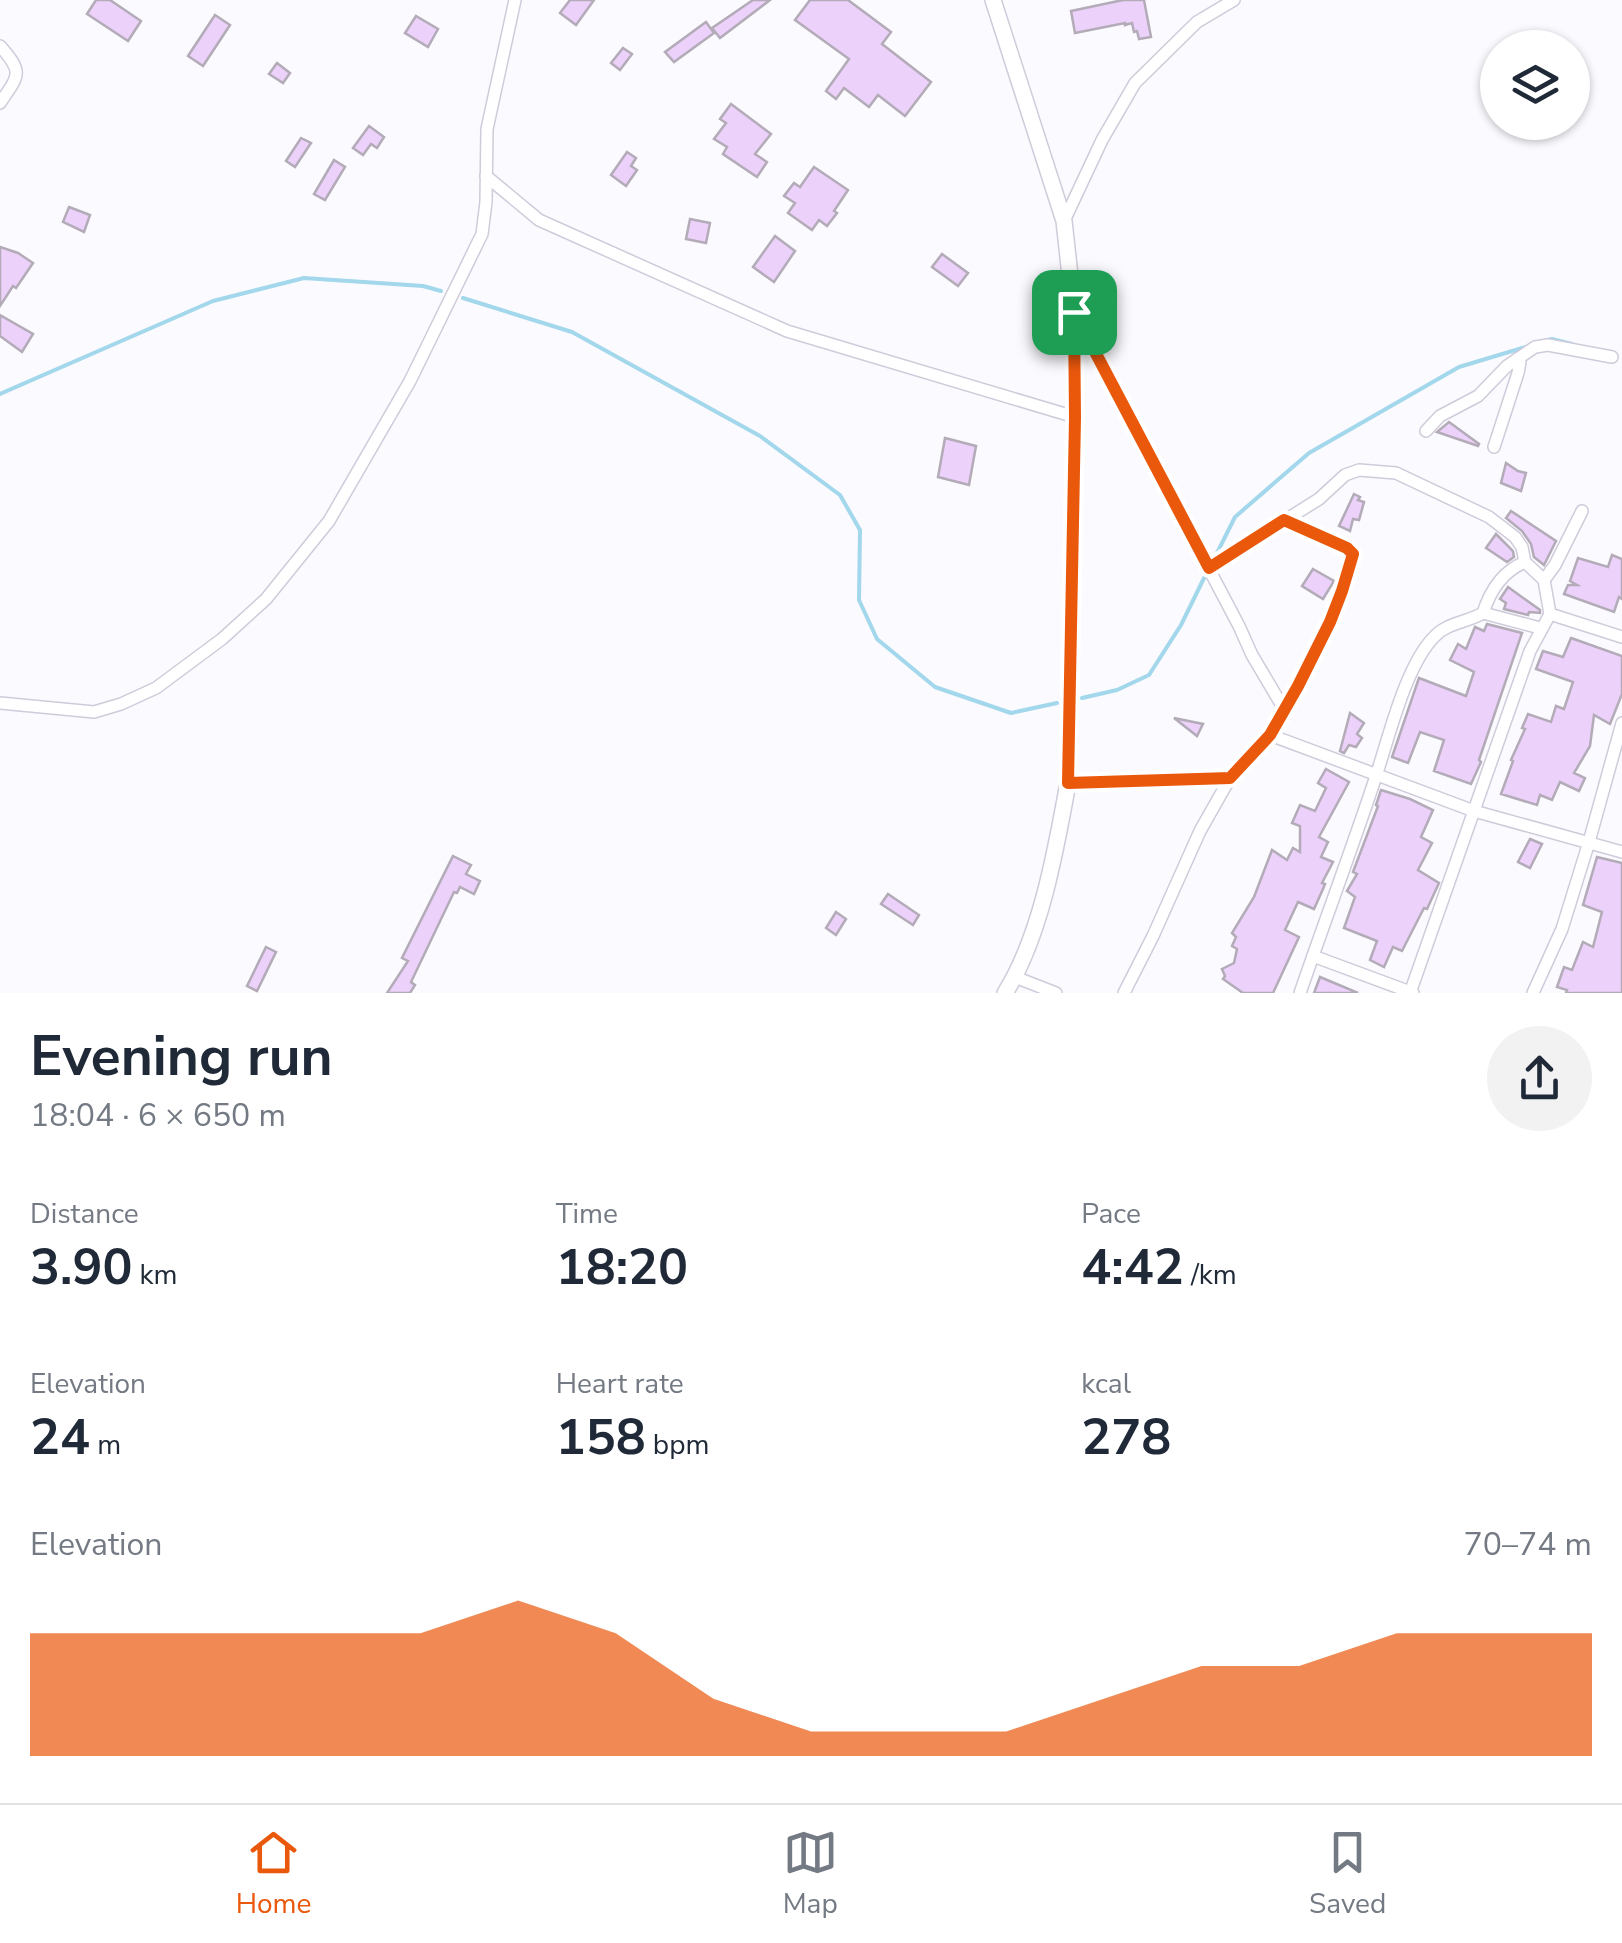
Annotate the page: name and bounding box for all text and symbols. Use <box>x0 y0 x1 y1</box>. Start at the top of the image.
map controls <box>1480 30 1590 140</box>
button: layers <box>1480 30 1590 140</box>
pin <box>1032 270 1117 355</box>
icon: arrive <box>1047 285 1102 340</box>
text: Evening run <box>30 1019 333 1094</box>
button: share <box>1487 1026 1592 1131</box>
text: 18:04 · 6 × 650 m <box>30 1094 286 1137</box>
text: Distance <box>30 1195 139 1233</box>
text: Time <box>556 1195 618 1233</box>
text: Pace <box>1081 1195 1141 1233</box>
text: 3.90 <box>30 1233 132 1302</box>
text: 18:20 <box>556 1233 688 1302</box>
text: 4:42 <box>1081 1233 1184 1302</box>
text: km <box>132 1256 178 1294</box>
text: /km <box>1184 1256 1237 1294</box>
text: Elevation <box>30 1365 146 1403</box>
text: Heart rate <box>556 1365 684 1403</box>
text: kcal <box>1081 1365 1131 1403</box>
text: 24 <box>30 1403 90 1472</box>
text: 158 <box>556 1403 646 1472</box>
text: 278 <box>1081 1403 1171 1472</box>
text: m <box>90 1426 121 1464</box>
text: bpm <box>646 1426 709 1464</box>
text: Elevation <box>30 1523 163 1566</box>
text: 70–74 m <box>1464 1523 1592 1566</box>
tab: Home <box>236 1825 311 1923</box>
tab: Map <box>783 1825 838 1923</box>
tab: Saved <box>1309 1825 1386 1923</box>

